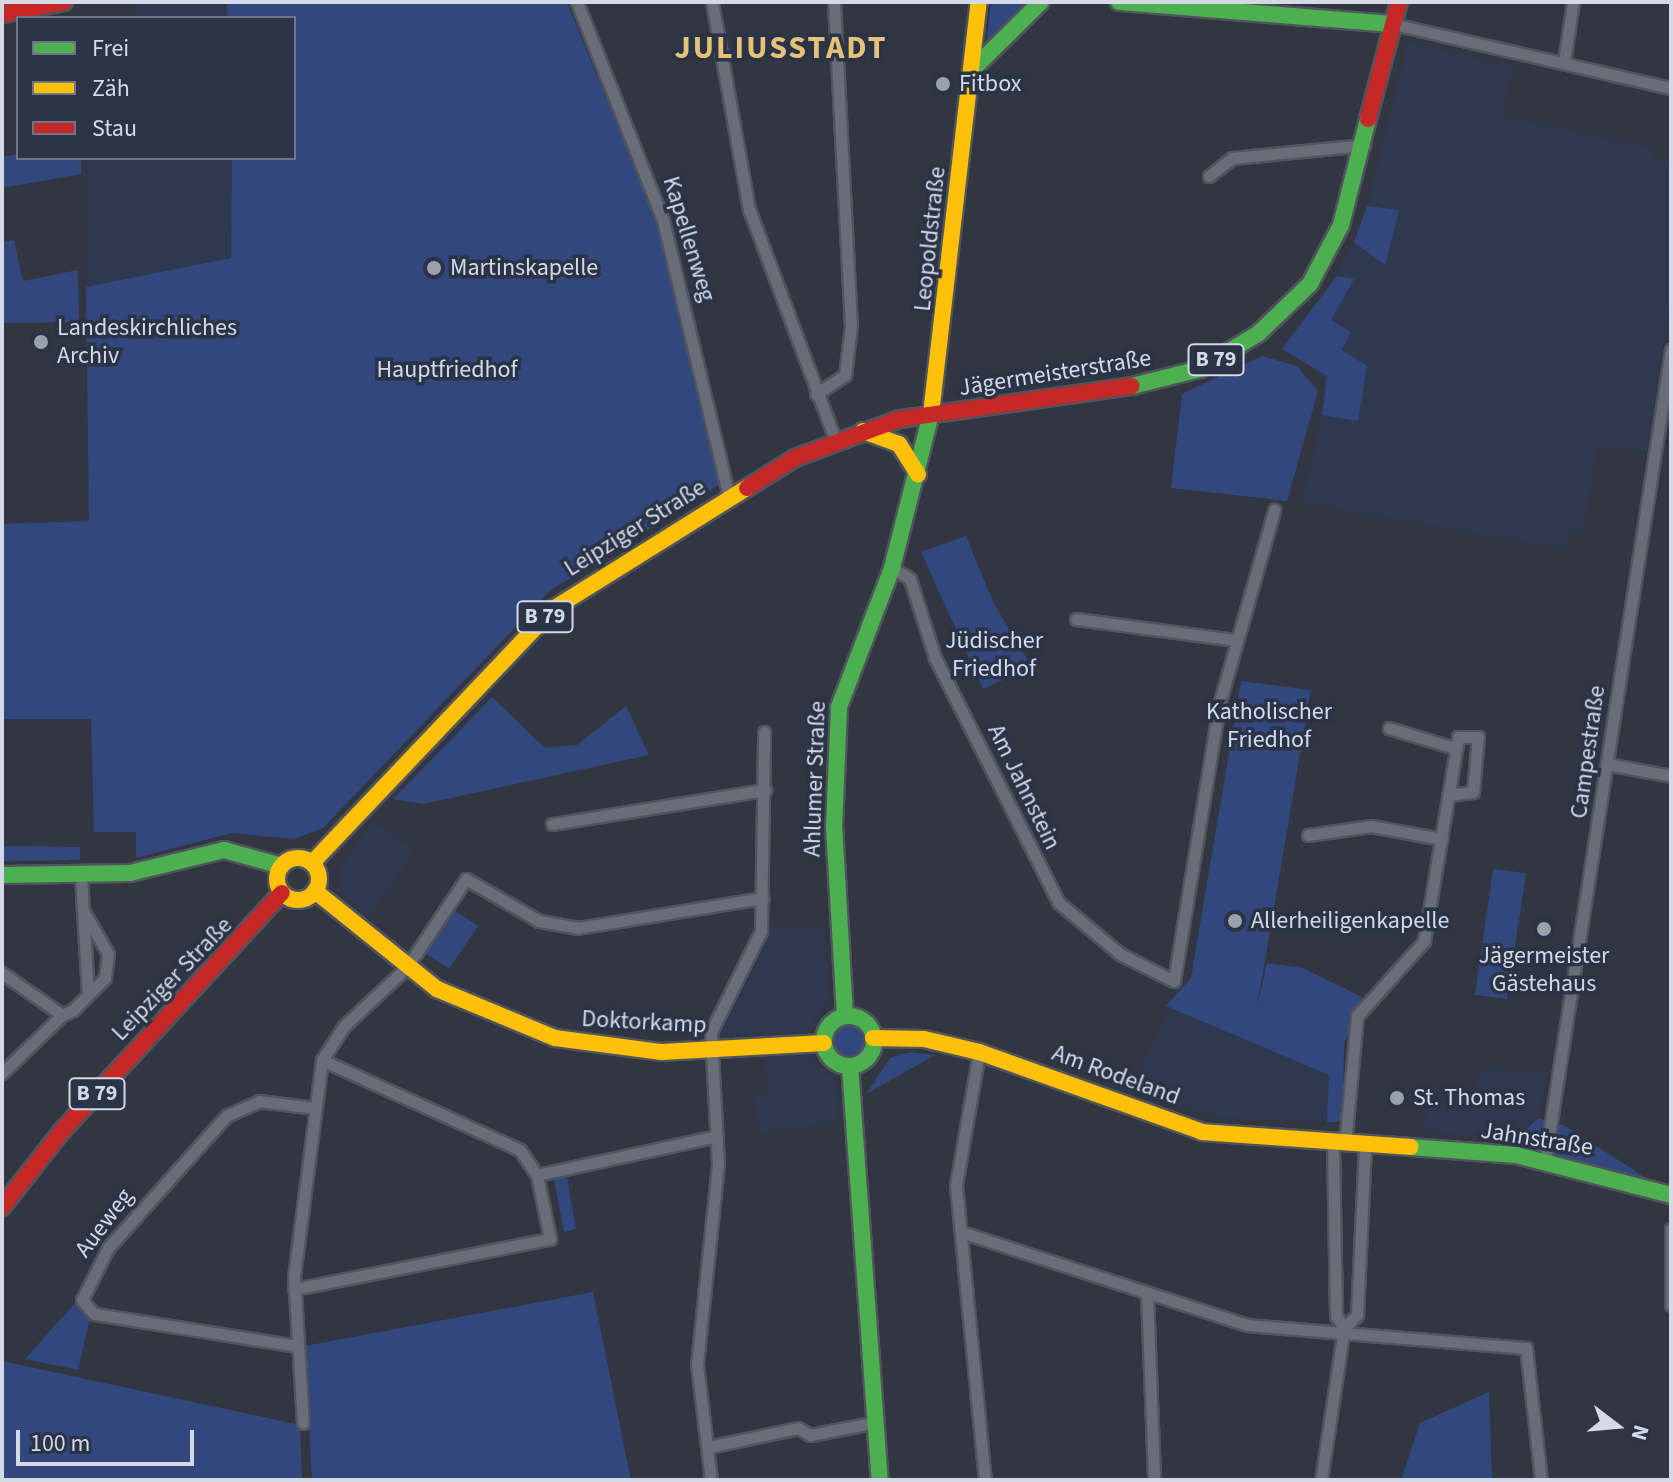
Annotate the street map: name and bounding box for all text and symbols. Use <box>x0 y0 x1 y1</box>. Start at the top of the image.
legend <box>16 16 296 160</box>
district label: JULIUSSTADT <box>674 29 888 67</box>
text: Frei <box>92 31 129 66</box>
place label: Fitbox <box>959 70 1021 98</box>
text: Zäh <box>92 71 130 106</box>
marker: Fitbox <box>934 75 952 93</box>
text: Stau <box>92 111 137 146</box>
street label: Leopoldstraße <box>908 165 952 313</box>
street label: Kapellenweg <box>656 173 722 305</box>
place label: Martinskapelle <box>450 254 598 282</box>
marker: Martinskapelle <box>425 259 443 277</box>
place label: Landeskirchliches Archiv <box>57 314 237 370</box>
marker: Landeskirchliches Archiv <box>32 333 50 351</box>
road number: B 79 <box>1186 342 1246 378</box>
street label: Jägermeisterstraße <box>957 344 1153 402</box>
park label: Hauptfriedhof <box>376 356 518 384</box>
street label: Leipziger Straße <box>559 473 711 583</box>
road number: B 79 <box>515 599 575 635</box>
park label: Jüdischer Friedhof <box>945 627 1043 683</box>
street label: Campestraße <box>1564 684 1612 820</box>
park label: Katholischer Friedhof <box>1206 698 1332 754</box>
street label: Ahlumer Straße <box>798 700 832 858</box>
street label: Am Jahnstein <box>981 720 1067 854</box>
place label: Allerheiligenkapelle <box>1251 907 1449 935</box>
street label: Leipziger Straße <box>106 911 238 1047</box>
marker: Allerheiligenkapelle <box>1226 912 1244 930</box>
marker: Jägermeister Gästehaus <box>1535 920 1553 938</box>
place label: Jägermeister Gästehaus <box>1479 942 1609 998</box>
street label: Doktorkamp <box>581 1004 707 1040</box>
street label: Am Rodeland <box>1048 1039 1184 1111</box>
road number: B 79 <box>67 1076 127 1112</box>
place label: St. Thomas <box>1413 1084 1525 1112</box>
marker: St. Thomas <box>1388 1089 1406 1107</box>
street label: Jahnstraße <box>1479 1116 1595 1162</box>
street label: Aueweg <box>69 1183 139 1263</box>
north arrow <box>1577 1386 1657 1466</box>
scale bar <box>20 1414 198 1464</box>
text: N <box>1623 1421 1657 1444</box>
text: 100 m <box>30 1426 90 1461</box>

